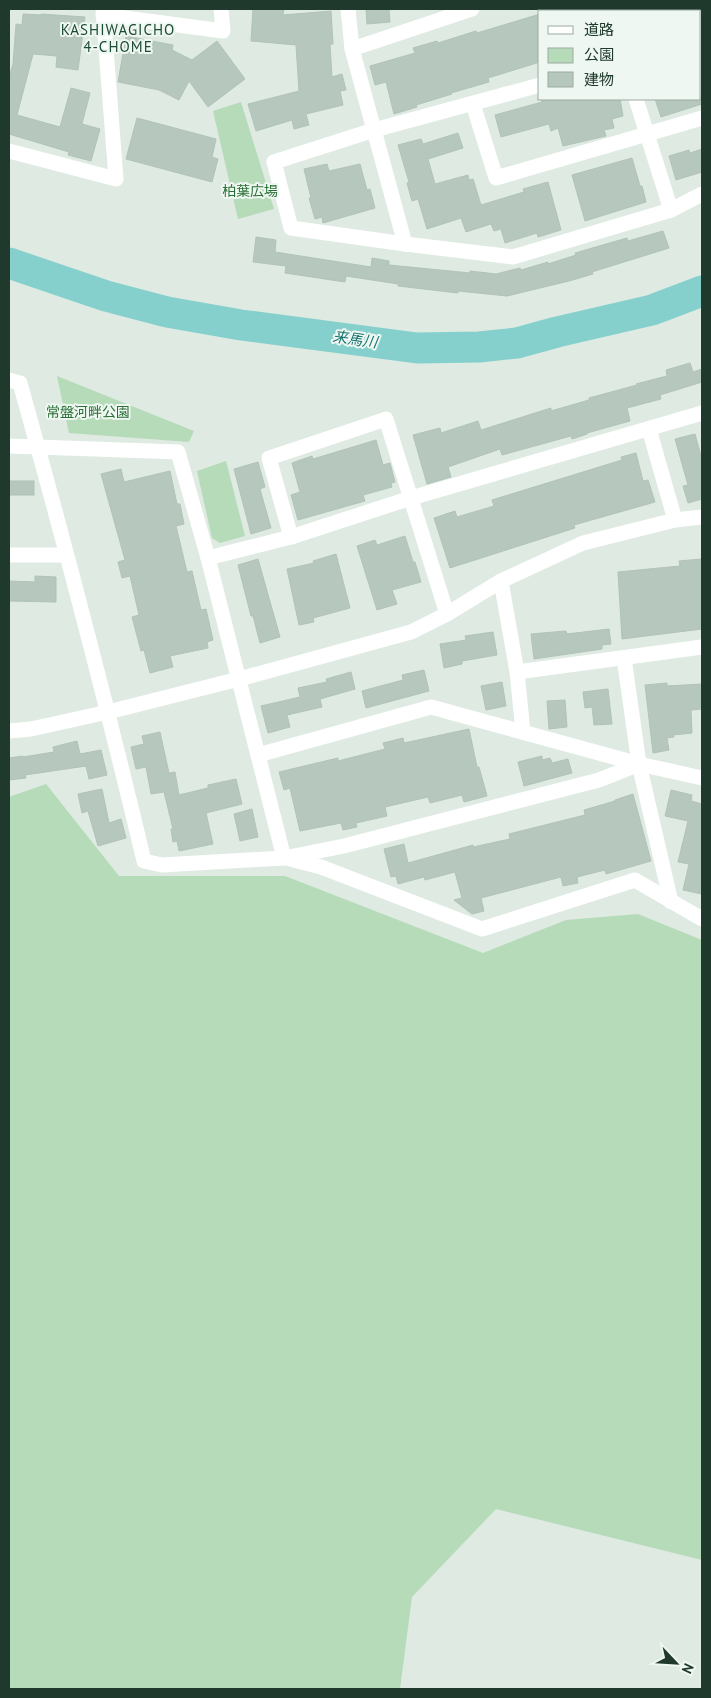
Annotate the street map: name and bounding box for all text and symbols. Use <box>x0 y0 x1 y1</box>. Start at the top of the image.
legend <box>538 10 701 100</box>
district label: KASHIWAGICHO 4-CHOME <box>61 20 175 56</box>
text: 道路 <box>584 20 614 39</box>
text: 公園 <box>584 45 614 64</box>
text: 建物 <box>584 70 614 89</box>
park label: 柏葉広場 <box>222 182 278 200</box>
water label: 来馬川 <box>331 326 381 352</box>
park label: 常盤河畔公園 <box>46 403 130 421</box>
north arrow <box>651 1638 701 1688</box>
text: N <box>678 1661 698 1676</box>

